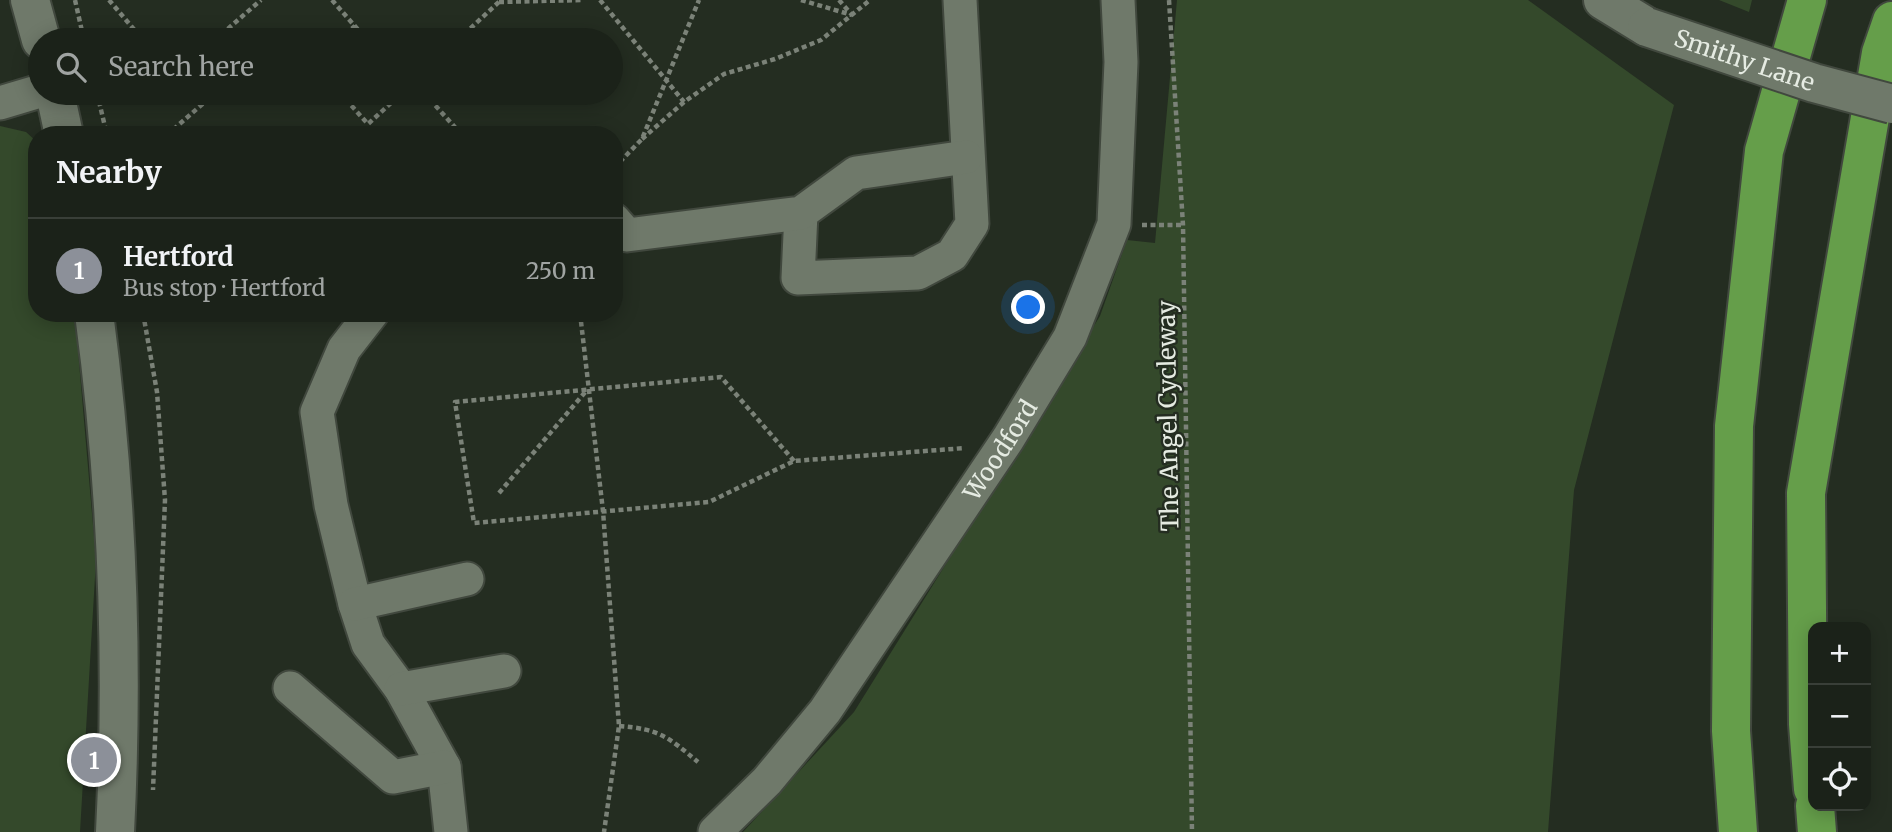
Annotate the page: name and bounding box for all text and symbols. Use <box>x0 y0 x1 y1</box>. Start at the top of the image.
street label: Smithy Lane <box>1670 22 1819 98</box>
search box <box>28 28 623 105</box>
icon: search <box>52 48 90 86</box>
text: Search here <box>108 50 254 83</box>
text: Nearby <box>56 153 162 191</box>
text: Hertford <box>123 240 234 273</box>
text: 1 <box>74 256 84 285</box>
text: 250 m <box>526 256 595 285</box>
text: Bus stop · Hertford <box>123 273 325 302</box>
your location <box>1011 290 1045 324</box>
street label: The Angel Cycleway <box>1150 300 1186 532</box>
street label: Woodford <box>955 394 1044 507</box>
map controls <box>1808 622 1871 811</box>
button: + <box>1808 622 1871 685</box>
button: − <box>1808 685 1871 748</box>
pin: 1 <box>71 734 117 786</box>
button: locate <box>1808 748 1871 811</box>

